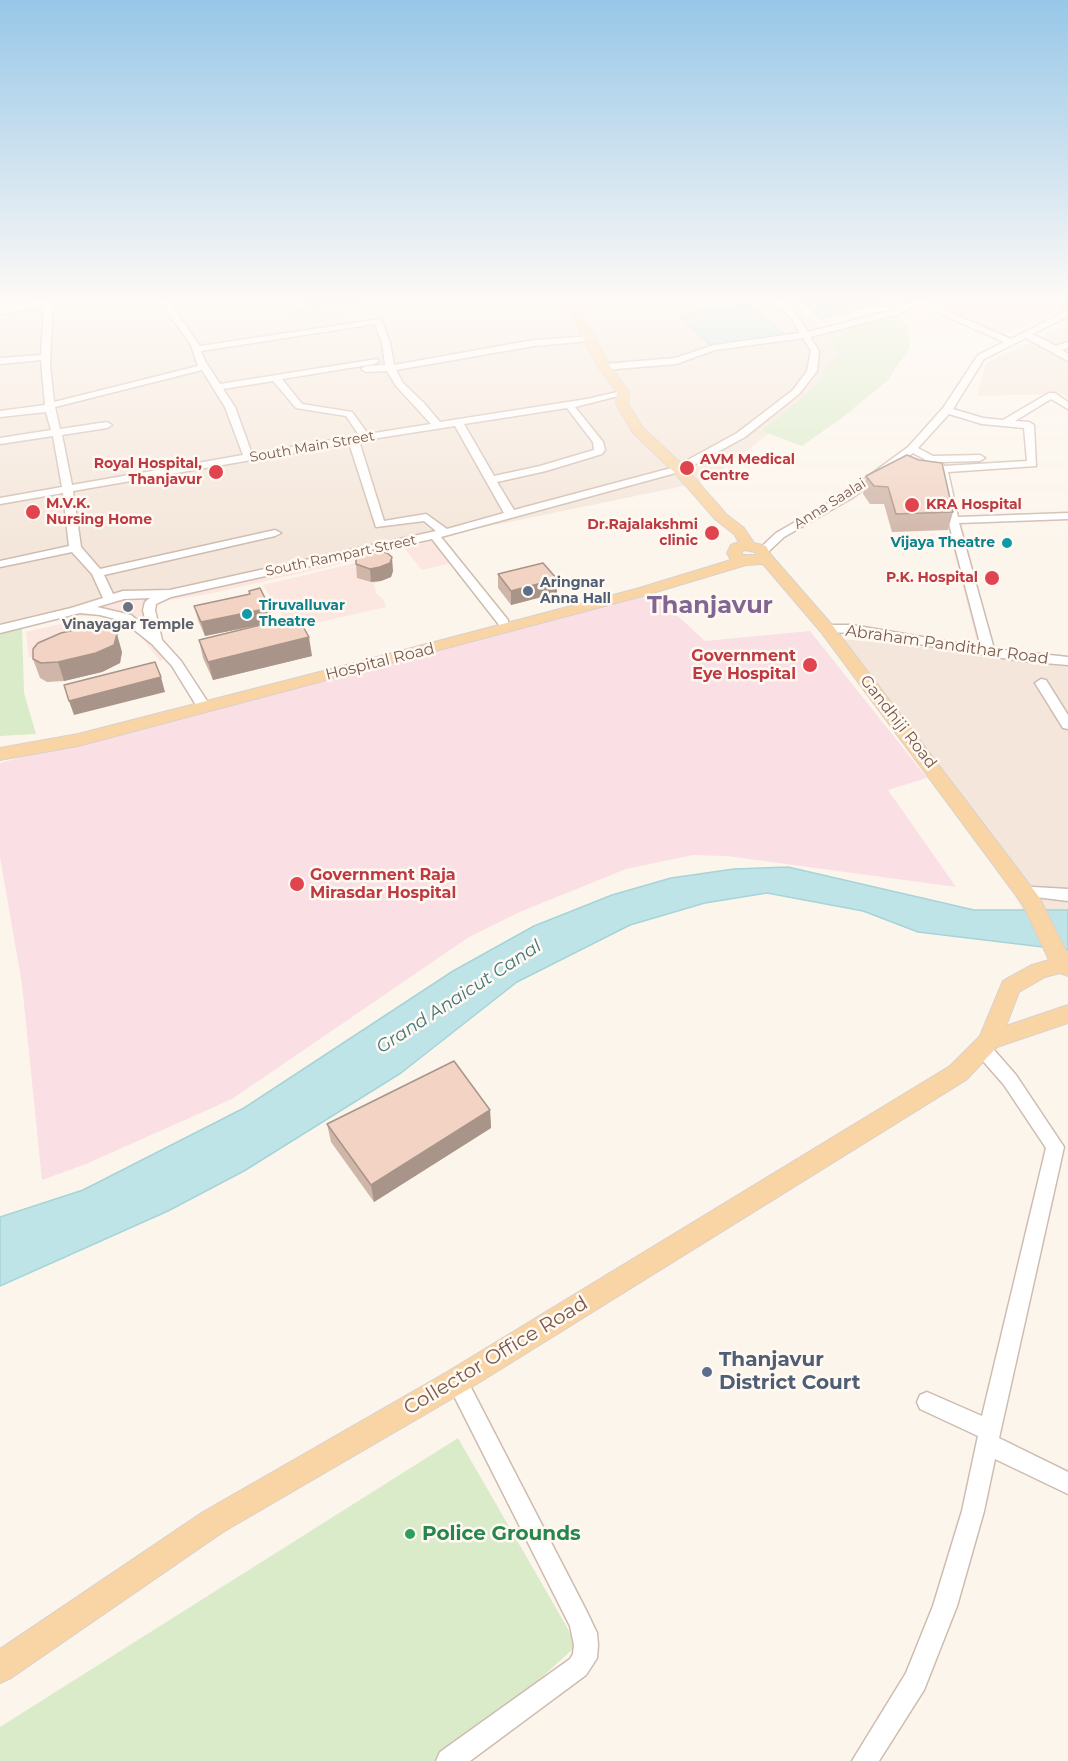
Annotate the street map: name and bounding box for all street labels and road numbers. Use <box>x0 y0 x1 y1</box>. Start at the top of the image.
street label: South Main Street <box>248 428 376 466</box>
street label: Anna Saalai <box>791 475 869 533</box>
street label: South Rampart Street <box>264 532 418 580</box>
street label: Abraham Pandithar Road <box>844 621 1050 669</box>
street label: Hospital Road <box>323 639 437 685</box>
street label: Gandhiji Road <box>856 671 940 773</box>
street label: Collector Office Road <box>400 1292 592 1420</box>

